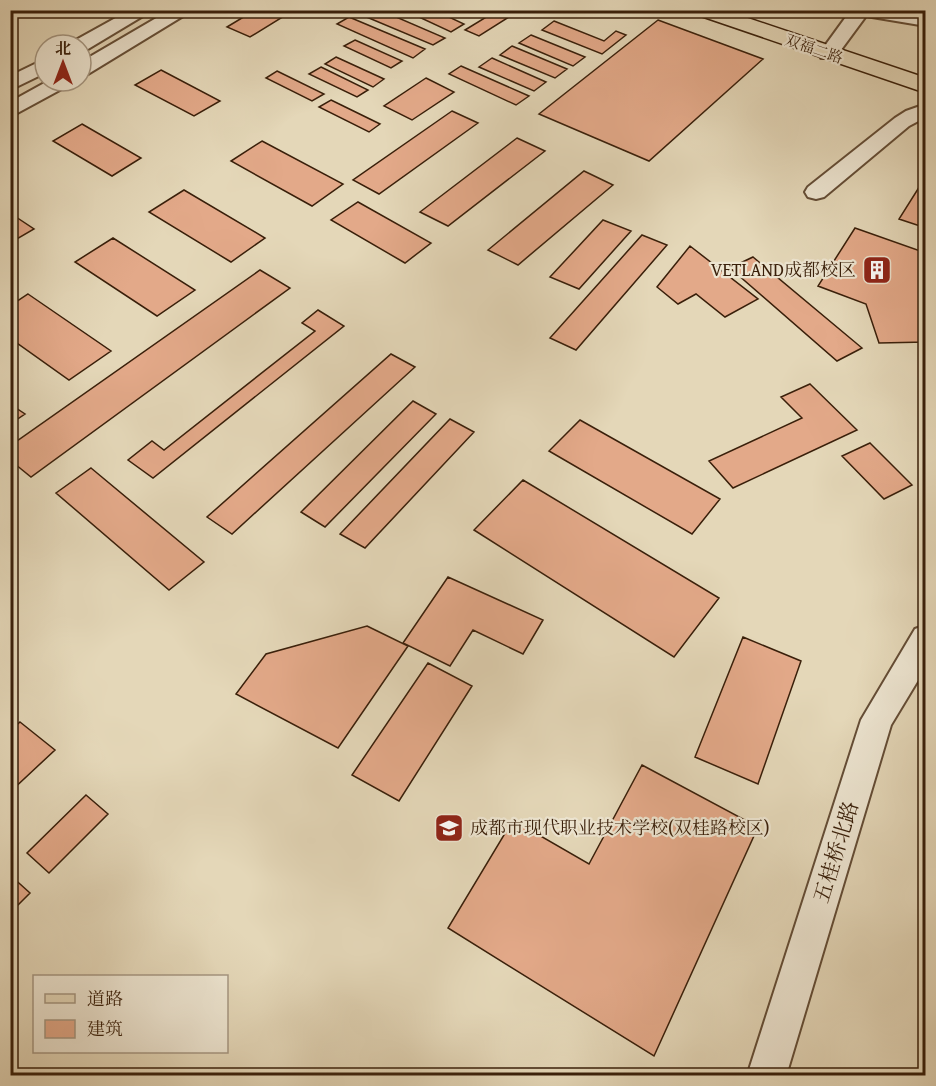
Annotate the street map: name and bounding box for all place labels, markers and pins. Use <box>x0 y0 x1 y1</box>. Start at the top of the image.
building icon: VETLAND成都校区 <box>861 254 893 286</box>
place label: VETLAND成都校区 <box>711 256 856 283</box>
school or university icon: 成都市现代职业技术学校(双桂路校区) <box>433 812 465 844</box>
place label: 成都市现代职业技术学校(双桂路校区) <box>470 814 770 841</box>

